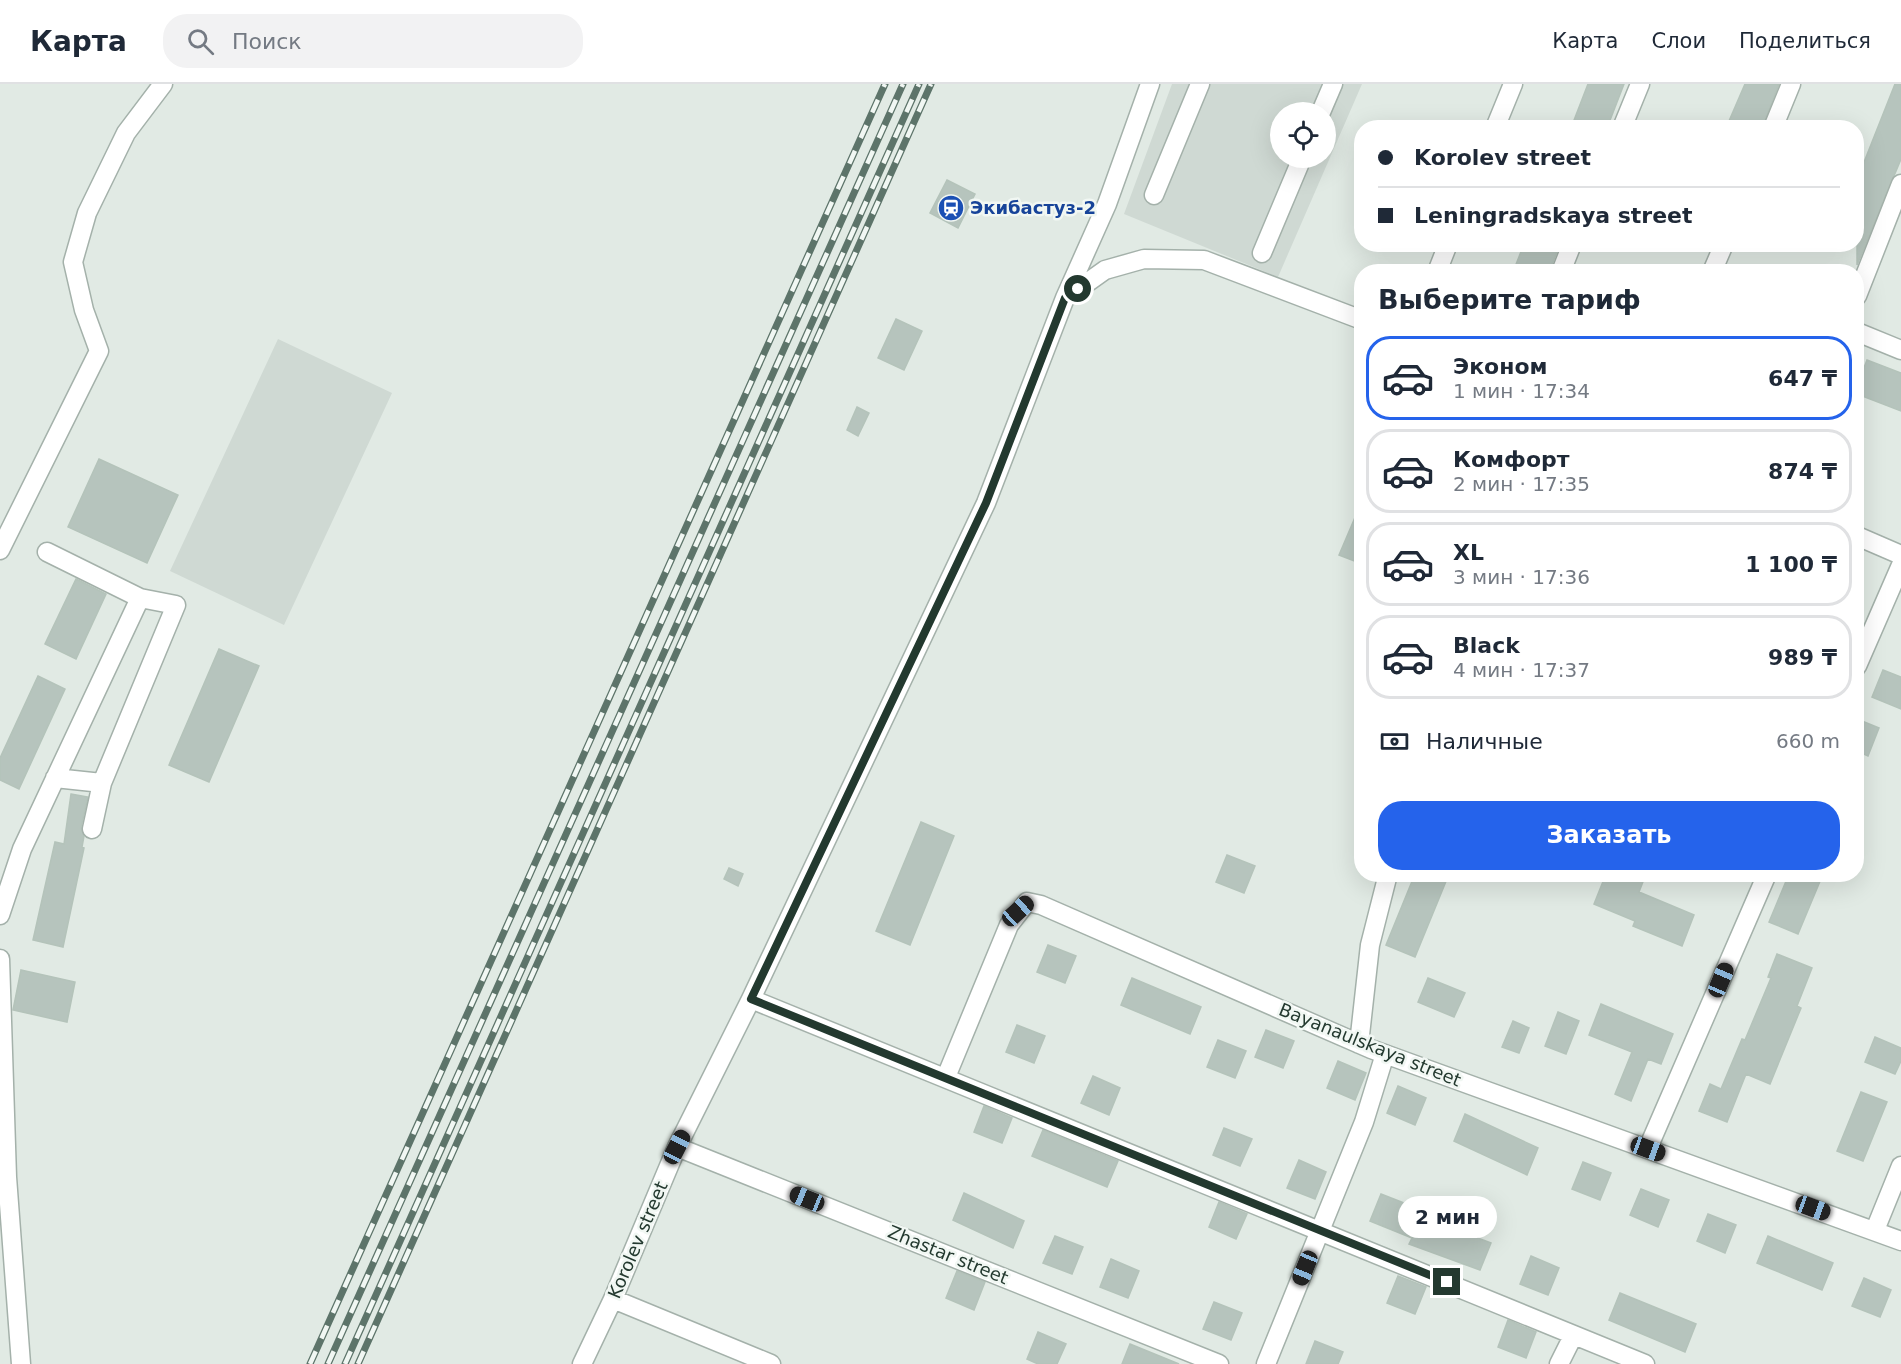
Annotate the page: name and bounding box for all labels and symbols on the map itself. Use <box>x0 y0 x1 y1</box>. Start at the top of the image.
station icon: Экибастуз-2 <box>936 193 966 223</box>
place label: Экибастуз-2 <box>970 197 1096 218</box>
route start <box>1064 275 1091 302</box>
car <box>999 892 1037 930</box>
car <box>1706 960 1736 1000</box>
street label: Bayanaulskaya street <box>1276 998 1464 1091</box>
car <box>661 1127 693 1167</box>
car <box>1628 1134 1668 1164</box>
street label: Korolev street <box>603 1178 672 1301</box>
car <box>787 1184 827 1214</box>
car <box>1793 1193 1833 1223</box>
callout: 2 мин <box>1398 1195 1496 1237</box>
street label: Zhastar street <box>885 1221 1011 1288</box>
car <box>1290 1248 1320 1288</box>
route end <box>1433 1268 1460 1295</box>

